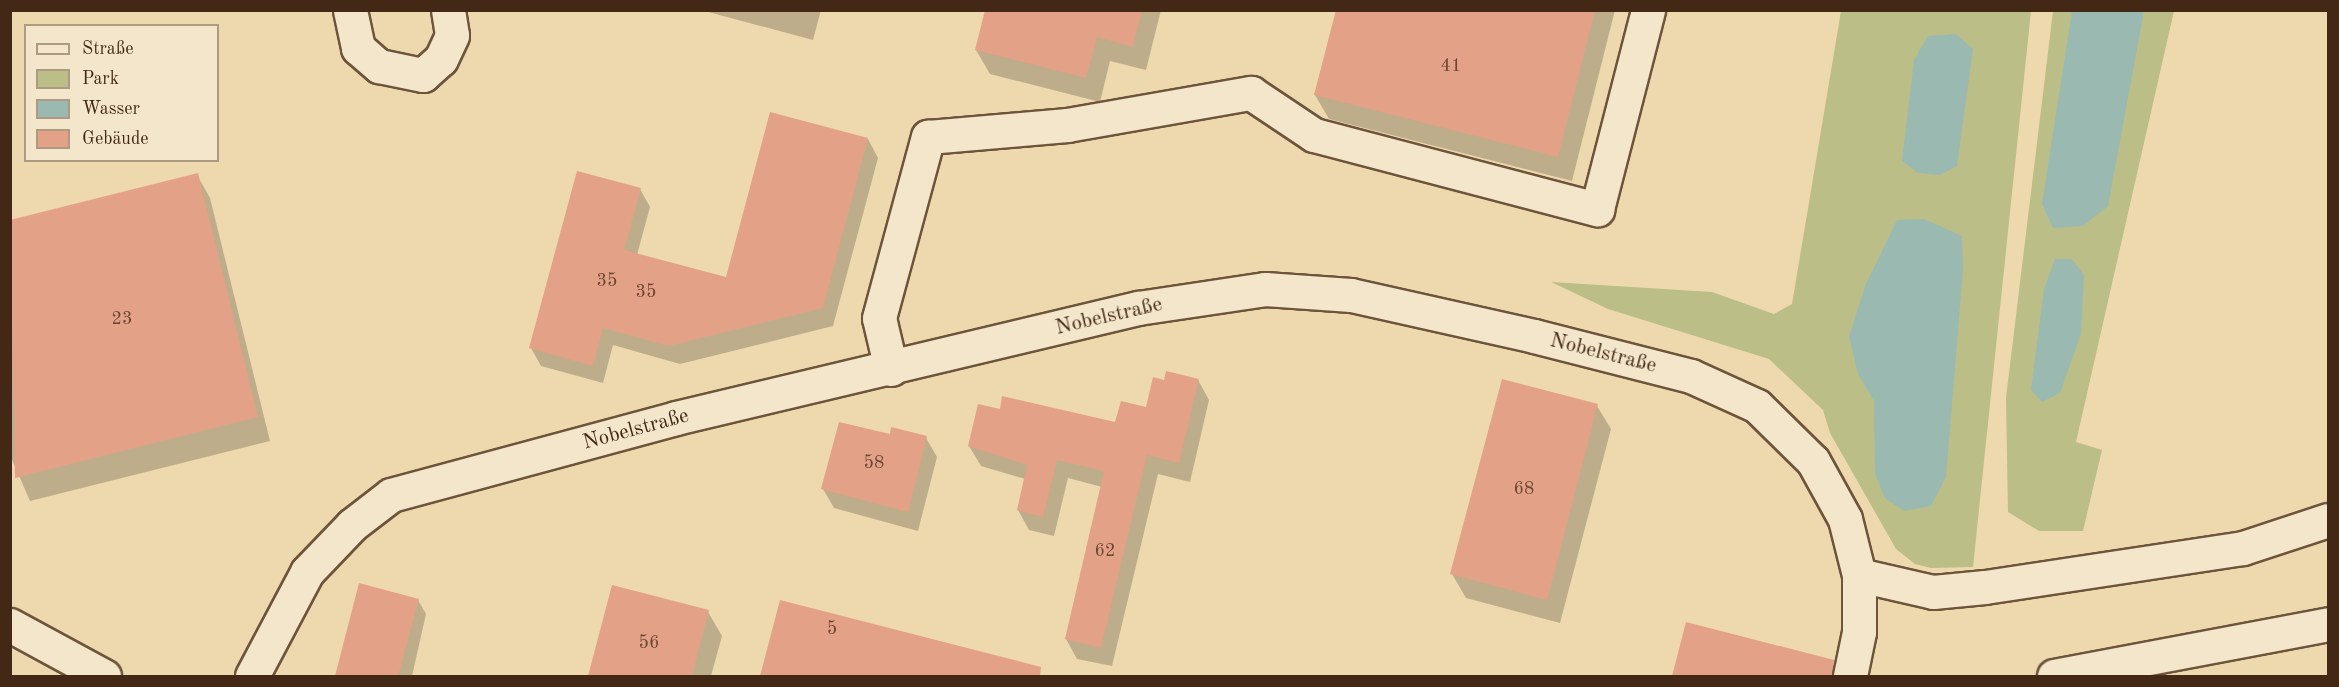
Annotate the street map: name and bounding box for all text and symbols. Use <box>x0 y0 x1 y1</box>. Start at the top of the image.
legend <box>24 24 219 162</box>
text: Straße <box>82 40 133 58</box>
house number: 41 <box>1441 55 1461 77</box>
text: Park <box>82 70 119 88</box>
text: Wasser <box>82 100 140 118</box>
text: Gebäude <box>82 130 149 148</box>
house number: 35 <box>597 270 617 292</box>
house number: 35 <box>636 281 656 303</box>
street label: Nobelstraße <box>1053 292 1165 342</box>
house number: 23 <box>112 308 132 330</box>
street label: Nobelstraße <box>1547 329 1659 379</box>
street label: Nobelstraße <box>580 404 692 456</box>
house number: 58 <box>864 452 884 474</box>
house number: 68 <box>1514 478 1534 500</box>
house number: 62 <box>1095 540 1115 562</box>
house number: 5 <box>827 618 837 640</box>
house number: 56 <box>639 632 659 654</box>

